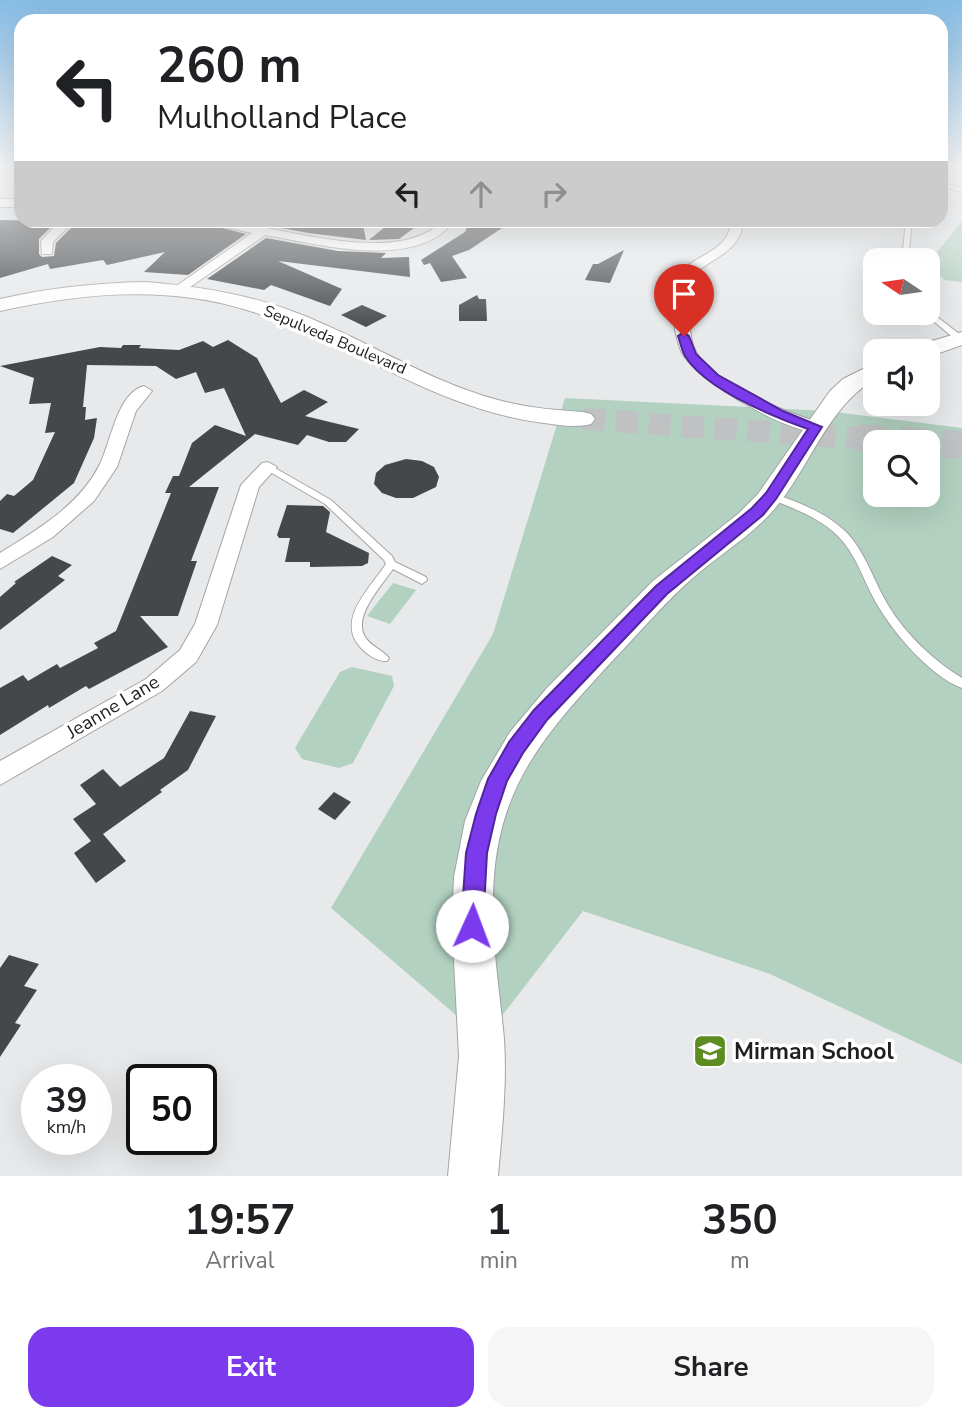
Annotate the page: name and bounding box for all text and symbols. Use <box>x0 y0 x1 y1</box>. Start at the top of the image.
text: 260 m <box>157 32 301 99</box>
icon: left <box>42 42 133 133</box>
text: Mulholland Place <box>157 96 407 139</box>
icon: left <box>389 175 427 213</box>
icon: ahead <box>462 175 500 213</box>
icon: right <box>535 175 573 213</box>
north arrow <box>863 248 940 326</box>
map controls <box>863 248 940 507</box>
pin <box>654 264 714 336</box>
icon: arrive <box>665 275 703 313</box>
street label: Sepulveda Boulevard <box>260 300 410 380</box>
button: sound <box>863 339 940 416</box>
button: search <box>863 430 940 507</box>
street label: Jeanne Lane <box>61 669 164 745</box>
position arrow <box>435 889 509 963</box>
school or university icon: Mirman School <box>691 1032 729 1070</box>
place label: Mirman School <box>734 1036 895 1067</box>
speed limit sign: 50 <box>126 1064 217 1155</box>
text: 39 <box>45 1077 88 1124</box>
text: km/h <box>47 1115 86 1139</box>
text: 19:57 <box>184 1192 295 1249</box>
text: 1 <box>486 1192 511 1249</box>
text: 350 <box>702 1192 778 1249</box>
text: Arrival <box>205 1245 274 1276</box>
text: min <box>480 1245 518 1276</box>
text: m <box>730 1245 750 1276</box>
button: Exit <box>28 1327 474 1407</box>
button: Share <box>488 1327 934 1407</box>

